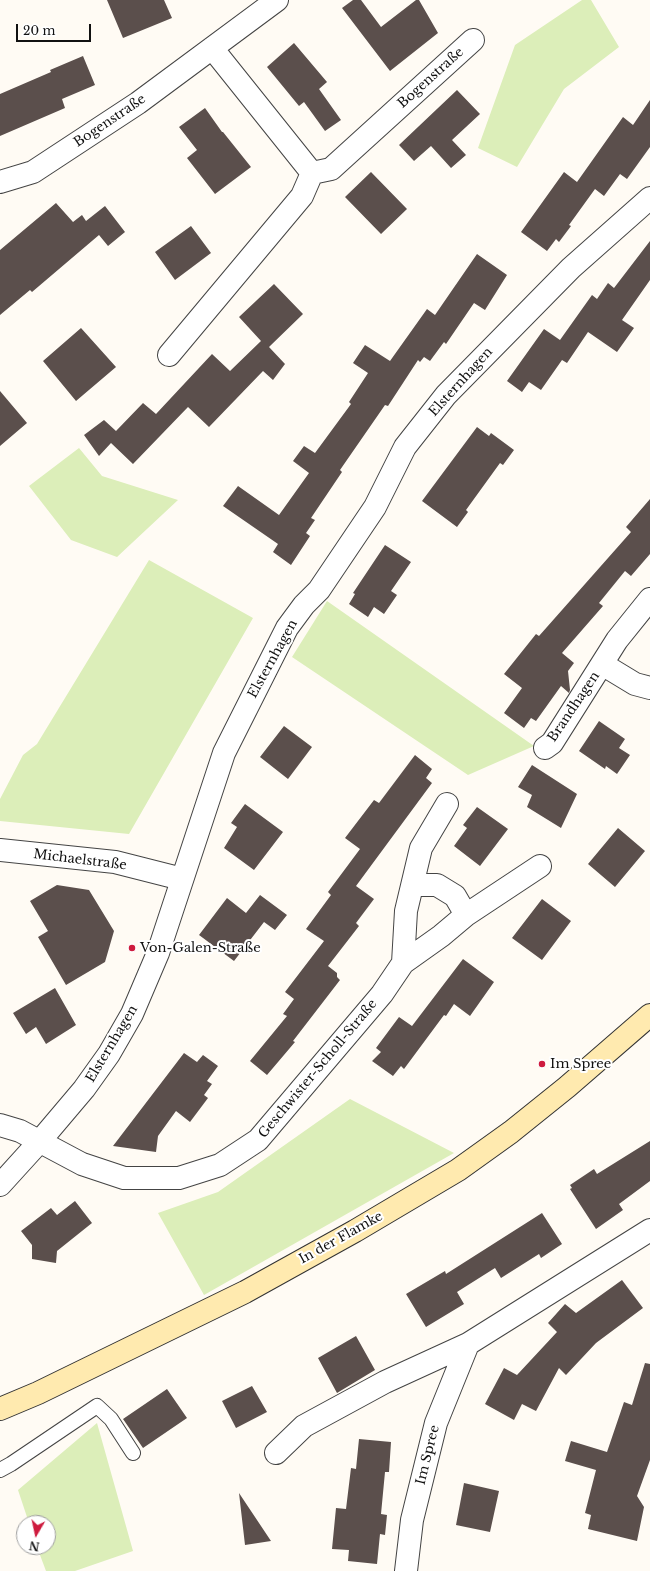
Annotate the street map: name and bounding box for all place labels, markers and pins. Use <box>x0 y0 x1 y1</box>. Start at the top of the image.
place label: Von-Galen-Straße <box>140 940 261 956</box>
marker: Von-Galen-Straße <box>127 943 137 953</box>
place label: Im Spree <box>550 1056 611 1072</box>
marker: Im Spree <box>537 1059 547 1069</box>

